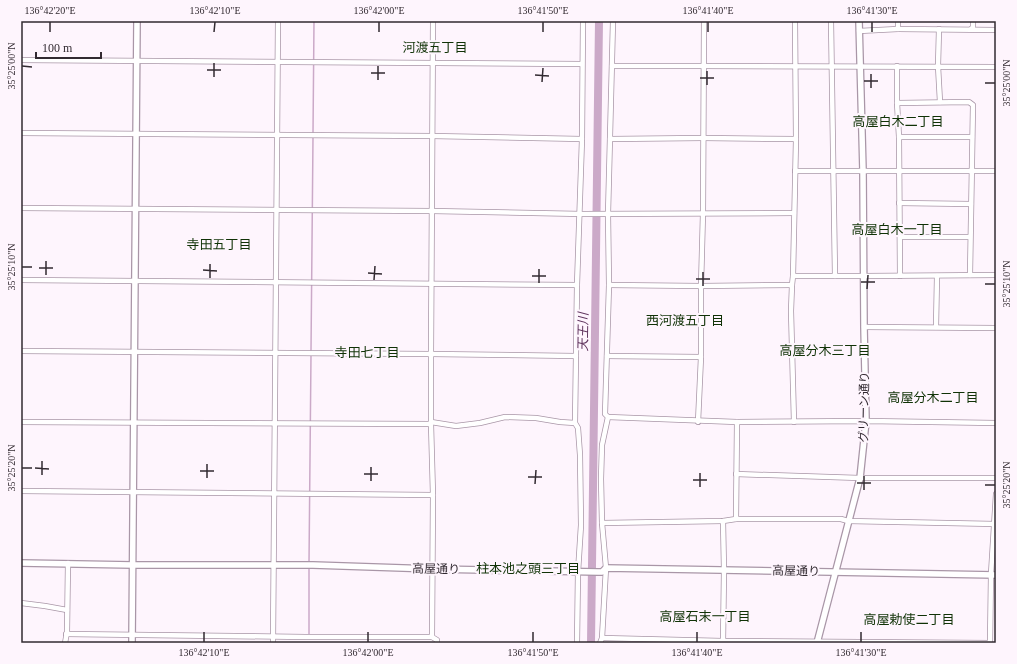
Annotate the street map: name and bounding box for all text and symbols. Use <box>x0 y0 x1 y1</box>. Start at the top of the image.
text: 136°42'20"E <box>25 5 76 16</box>
text: 136°42'10"E <box>190 5 241 16</box>
text: 136°42'00"E <box>354 5 405 16</box>
text: 136°41'50"E <box>518 5 569 16</box>
text: 136°41'40"E <box>683 5 734 16</box>
text: 136°41'30"E <box>847 5 898 16</box>
scale bar <box>36 34 101 60</box>
district label: 河渡五丁目 <box>402 40 468 55</box>
text: 100 m <box>42 41 73 55</box>
text: 35°25'00"N <box>6 42 17 90</box>
text: 35°25'00"N <box>1001 59 1012 107</box>
district label: 高屋白木二丁目 <box>852 114 944 129</box>
district label: 高屋白木一丁目 <box>851 222 943 237</box>
district label: 寺田五丁目 <box>186 237 252 252</box>
text: 35°25'10"N <box>6 243 17 291</box>
text: 35°25'10"N <box>1001 260 1012 308</box>
water label: 天王川 <box>575 310 591 352</box>
district label: 西河渡五丁目 <box>646 313 724 328</box>
district label: 高屋分木三丁目 <box>779 343 871 358</box>
district label: 寺田七丁目 <box>334 345 400 360</box>
street label: グリーン通り <box>856 371 872 443</box>
district label: 高屋分木二丁目 <box>887 390 979 405</box>
text: 35°25'20"N <box>6 444 17 492</box>
text: 35°25'20"N <box>1001 461 1012 509</box>
district label: 柱本池之頭三丁目 <box>476 561 580 576</box>
street label: 高屋通り <box>412 562 460 576</box>
street label: 高屋通り <box>772 564 820 578</box>
district label: 高屋石末一丁目 <box>659 609 751 624</box>
district label: 高屋勅使二丁目 <box>863 612 955 627</box>
text: 136°42'10"E <box>179 647 230 658</box>
text: 136°42'00"E <box>343 647 394 658</box>
text: 136°41'50"E <box>508 647 559 658</box>
text: 136°41'40"E <box>672 647 723 658</box>
text: 136°41'30"E <box>836 647 887 658</box>

